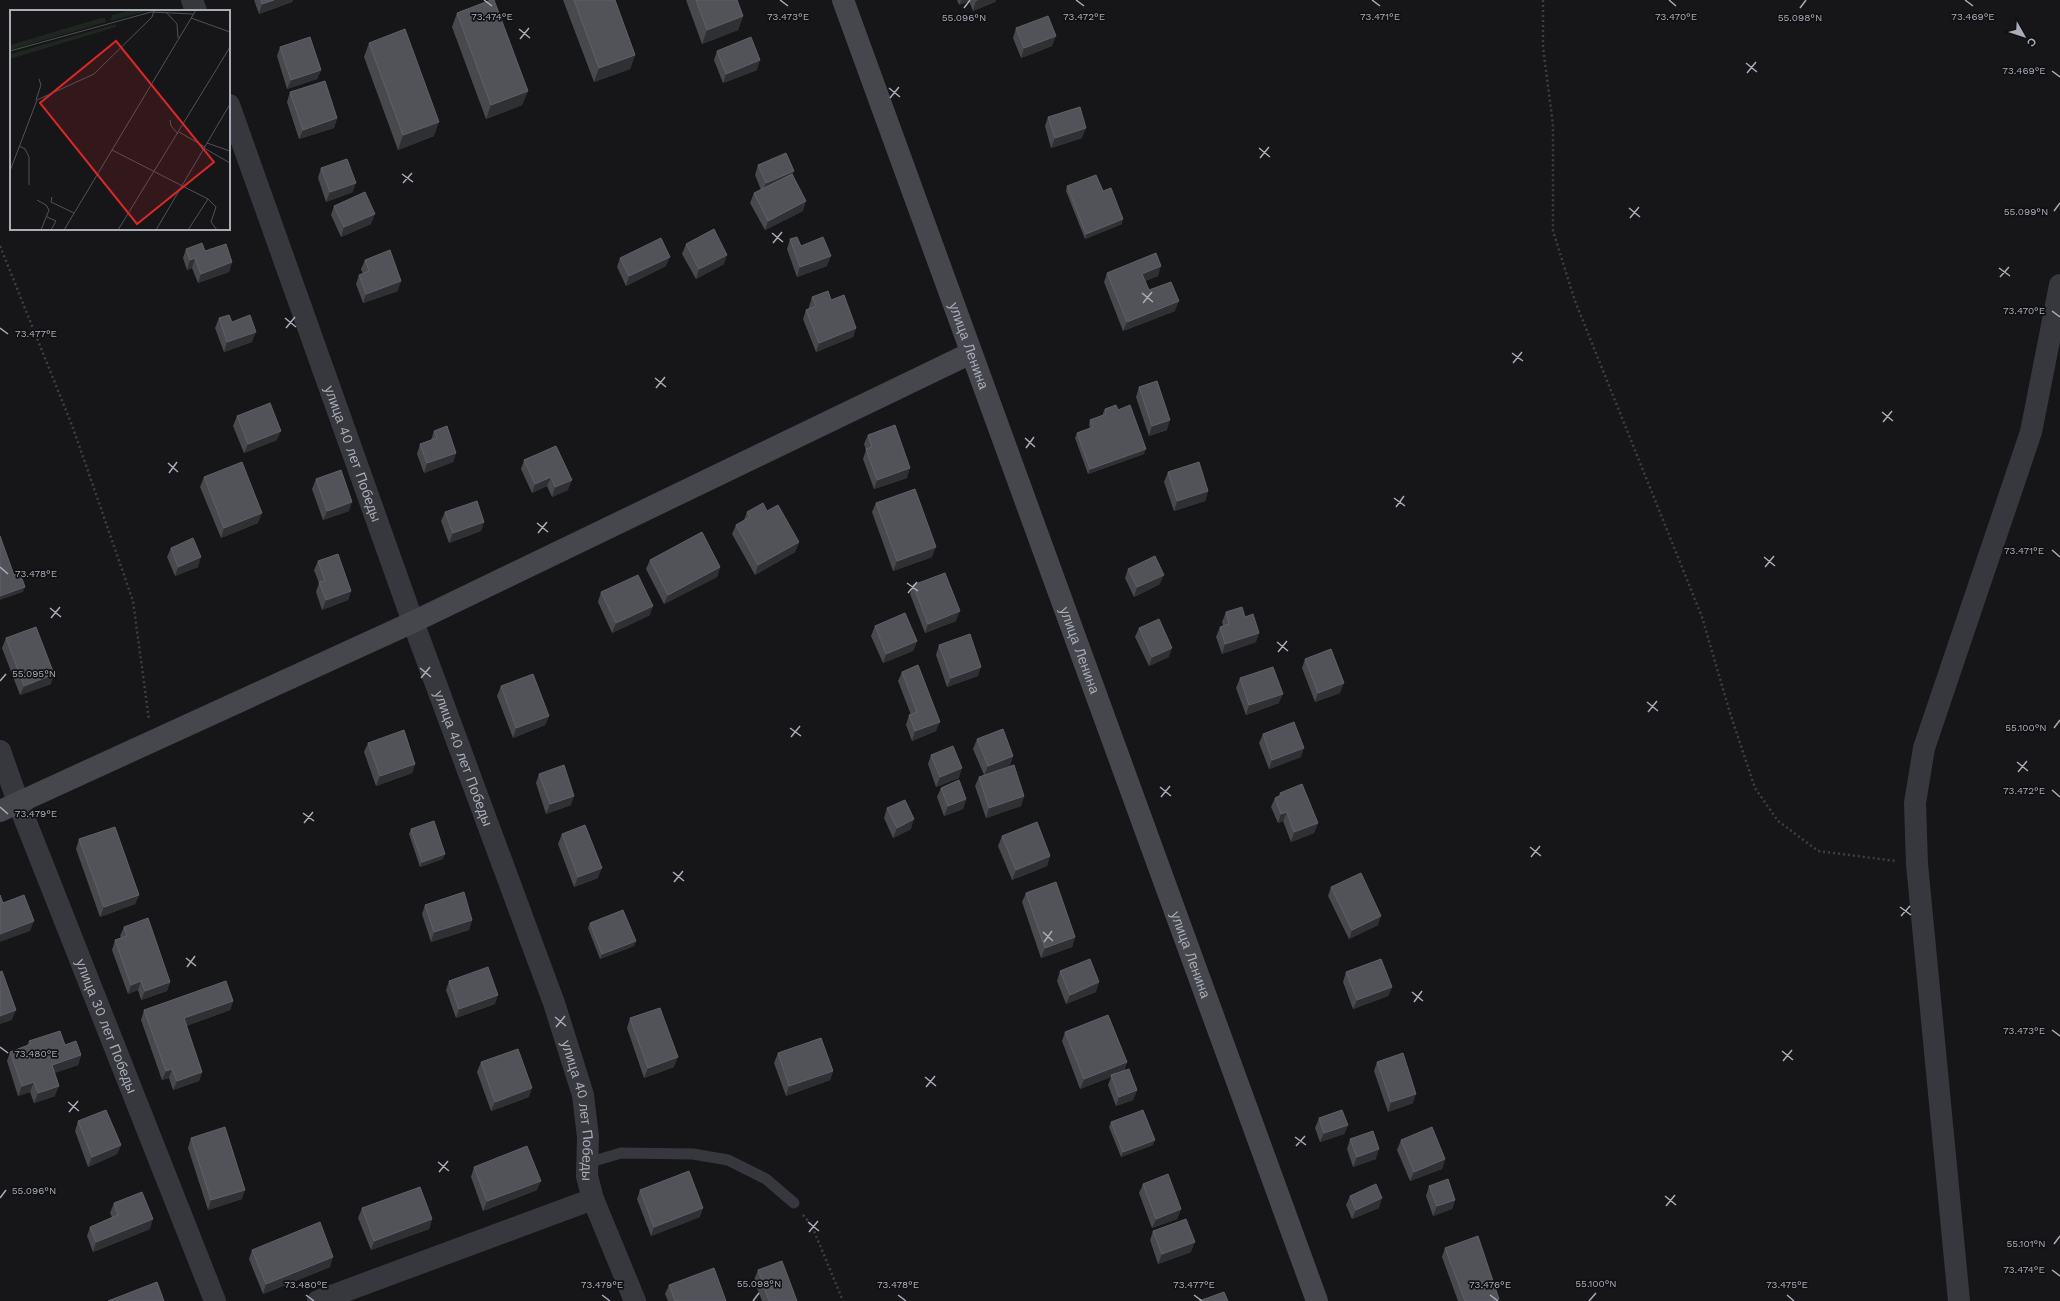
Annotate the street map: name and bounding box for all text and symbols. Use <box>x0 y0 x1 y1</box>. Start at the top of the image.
inset map <box>10 10 230 230</box>
text: 73.474°E <box>471 11 513 22</box>
text: 73.473°E <box>767 11 809 22</box>
text: 73.472°E <box>1063 11 1105 22</box>
text: 73.471°E <box>1360 11 1400 22</box>
text: 73.470°E <box>1655 11 1697 22</box>
text: 73.469°E <box>1951 11 1995 22</box>
text: 55.096°N <box>942 12 986 23</box>
text: 55.098°N <box>1778 12 1822 23</box>
north arrow <box>2004 16 2044 56</box>
text: С <box>2024 35 2039 49</box>
text: 73.469°E <box>2002 65 2046 76</box>
text: 55.099°N <box>2004 206 2048 217</box>
street label: улица Ленина <box>946 300 992 392</box>
text: 73.470°E <box>2003 305 2045 316</box>
text: 73.477°E <box>15 328 57 339</box>
street label: улица 40 лет Победы <box>321 383 385 524</box>
text: 73.471°E <box>2004 545 2044 556</box>
text: 73.478°E <box>15 568 57 579</box>
street label: улица Ленина <box>1057 605 1103 696</box>
text: 55.095°N <box>12 668 56 679</box>
street label: улица 40 лет Победы <box>431 688 496 828</box>
text: 55.100°N <box>2005 722 2047 733</box>
text: 73.472°E <box>2003 785 2045 796</box>
text: 73.479°E <box>15 808 57 819</box>
street label: улица Ленина <box>1168 909 1214 1000</box>
street label: улица 30 лет Победы <box>73 957 140 1096</box>
text: 73.473°E <box>2003 1025 2045 1036</box>
street label: улица 40 лет Победы <box>558 1038 596 1181</box>
text: 73.480°E <box>14 1048 58 1059</box>
text: 55.096°N <box>12 1185 56 1196</box>
text: 55.101°N <box>2006 1238 2046 1249</box>
text: 73.474°E <box>2003 1264 2045 1275</box>
text: 55.098°N <box>737 1278 781 1289</box>
text: 55.100°N <box>1575 1278 1617 1289</box>
text: 73.480°E <box>284 1279 328 1290</box>
text: 73.479°E <box>581 1279 623 1290</box>
text: 73.478°E <box>877 1279 919 1290</box>
text: 73.477°E <box>1173 1279 1215 1290</box>
text: 73.476°E <box>1469 1279 1511 1290</box>
text: 73.475°E <box>1766 1279 1808 1290</box>

